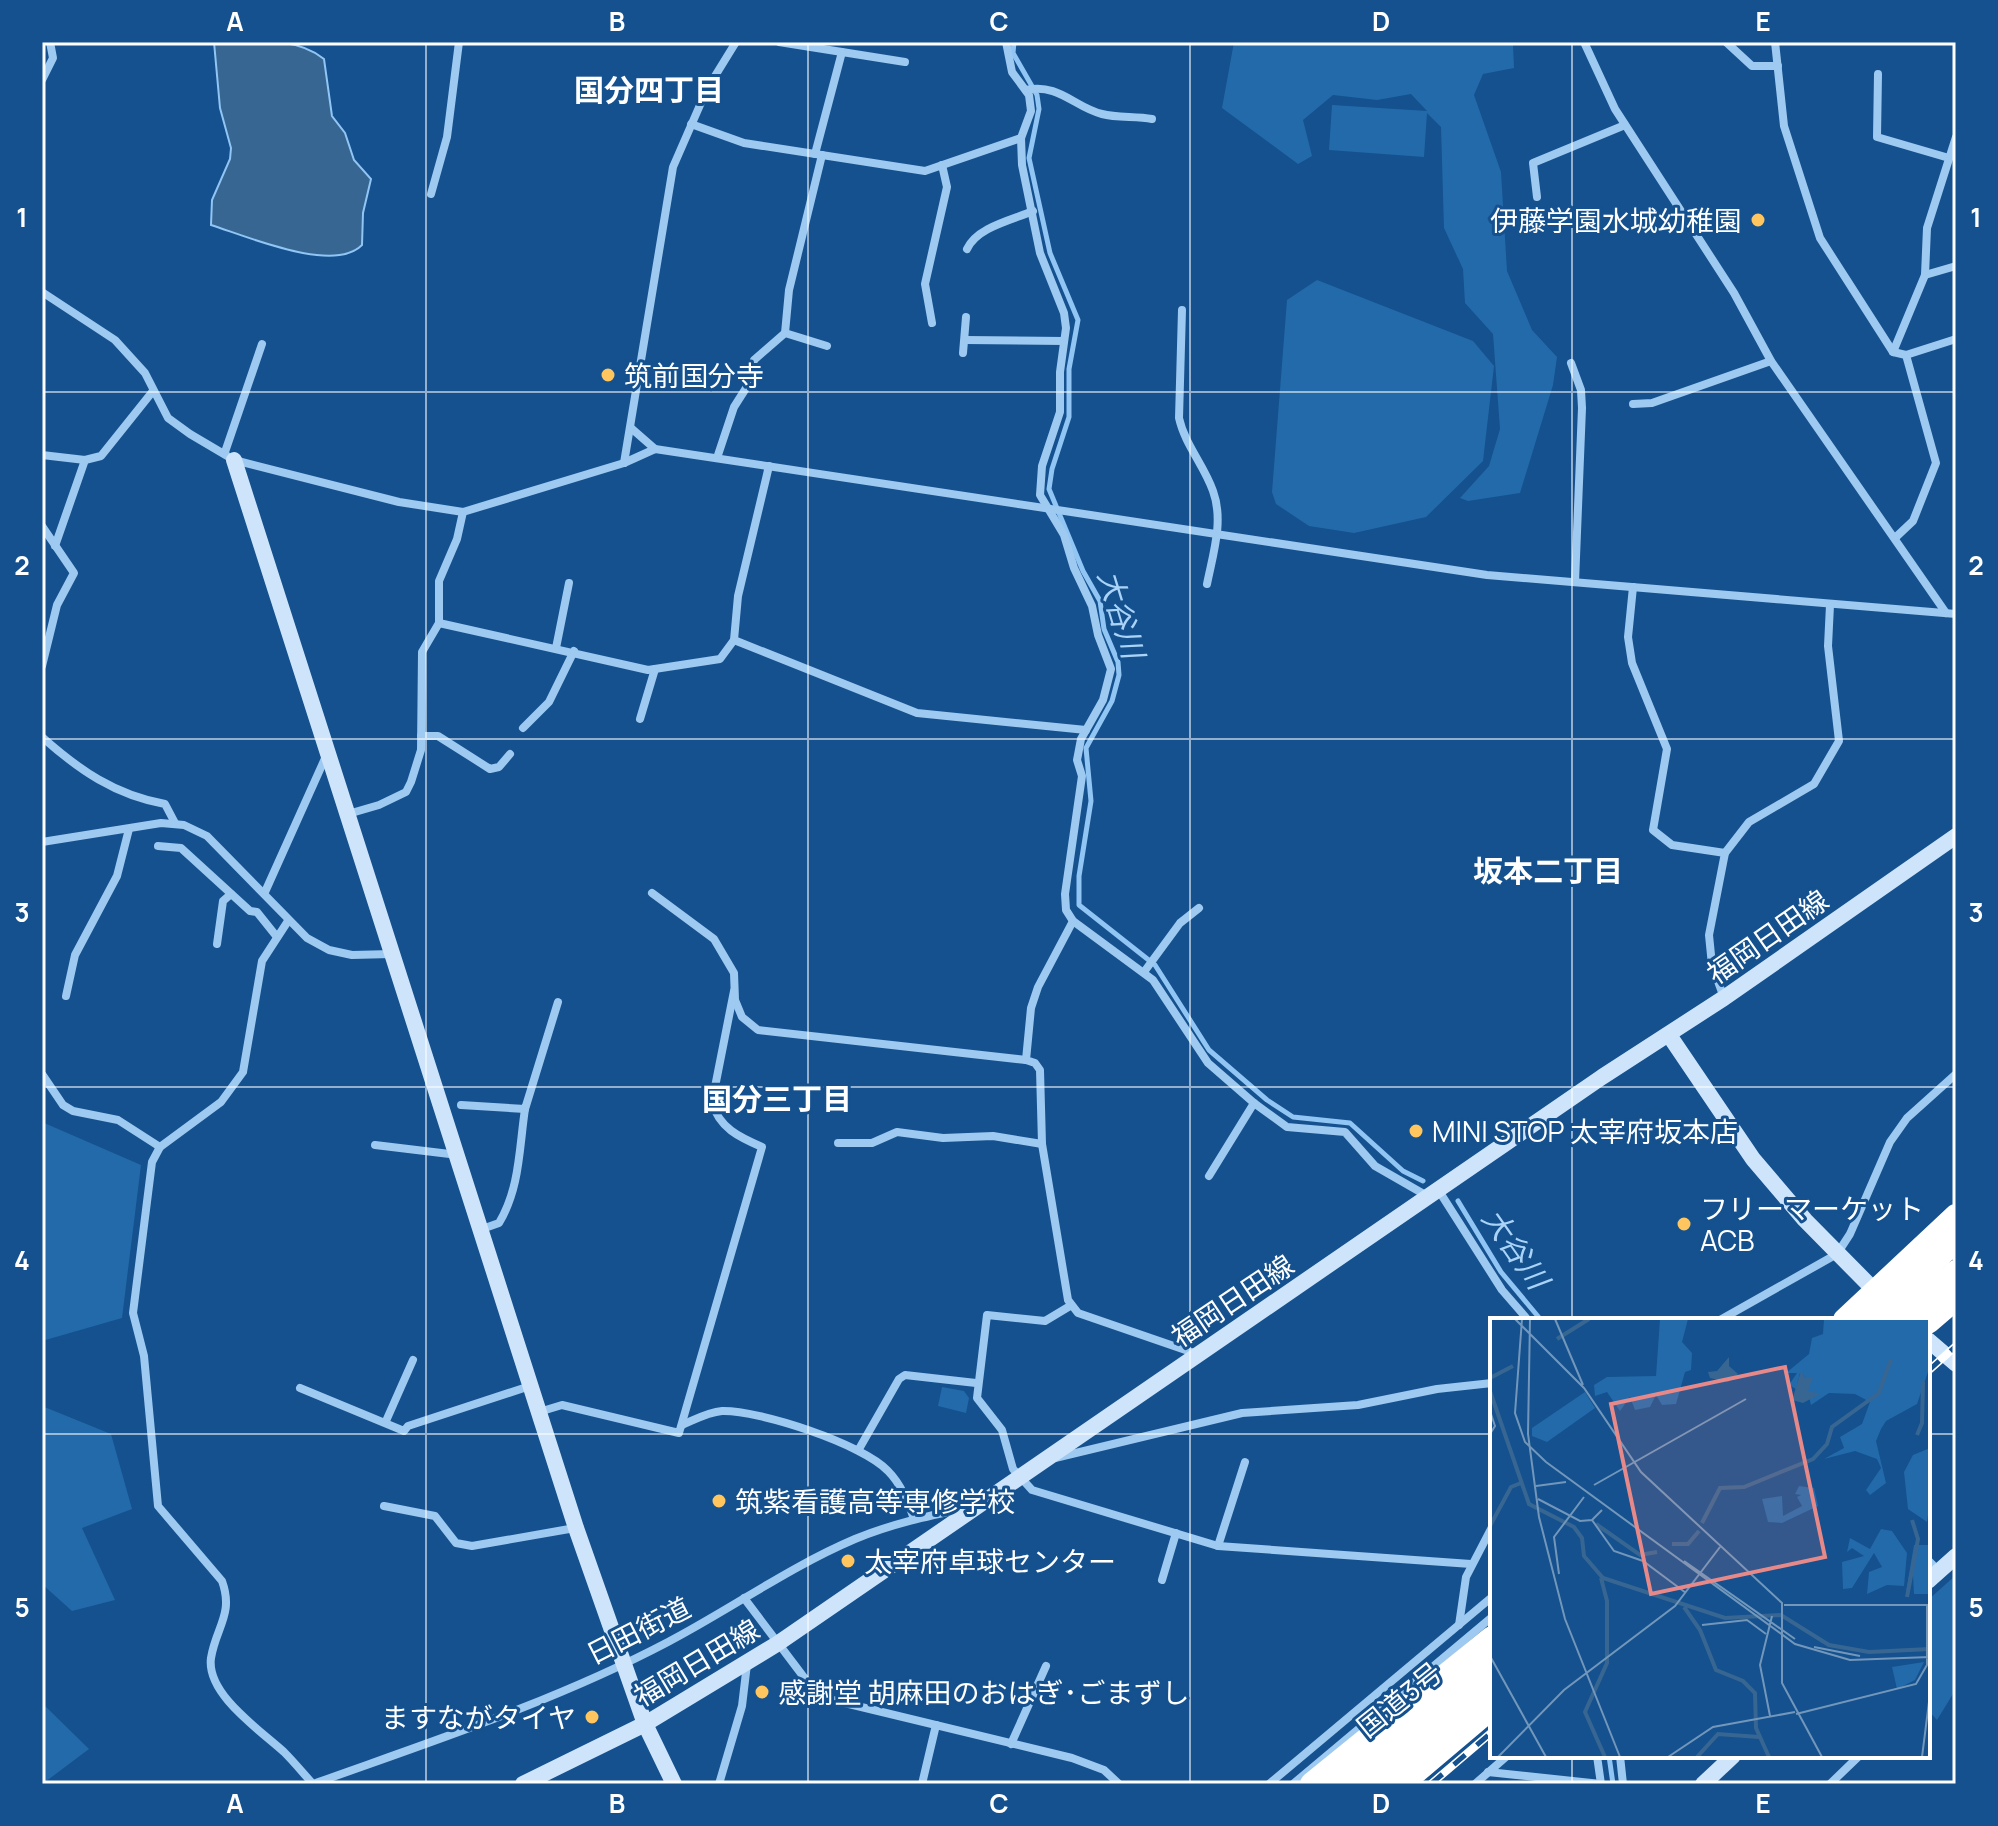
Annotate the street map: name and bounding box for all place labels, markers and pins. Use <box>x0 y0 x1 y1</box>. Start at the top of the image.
place label: 伊藤学園水城幼稚園 <box>1490 201 1742 239</box>
marker: 伊藤学園水城幼稚園 <box>1749 211 1767 229</box>
place label: 筑前国分寺 <box>624 356 764 394</box>
marker: 筑前国分寺 <box>599 366 617 384</box>
place label: MINI STOP 太宰府坂本店 <box>1432 1112 1738 1150</box>
marker: MINI STOP 太宰府坂本店 <box>1407 1122 1425 1140</box>
place label: フリーマーケット ACB <box>1700 1189 1924 1259</box>
marker: フリーマーケット ACB <box>1675 1215 1693 1233</box>
place label: 筑紫看護高等専修学校 <box>735 1482 1015 1520</box>
marker: 筑紫看護高等専修学校 <box>710 1492 728 1510</box>
place label: 太宰府卓球センター <box>864 1542 1116 1580</box>
marker: 太宰府卓球センター <box>839 1552 857 1570</box>
place label: 感謝堂 胡麻田のおはぎ･ごまずし <box>778 1673 1190 1711</box>
marker: 感謝堂 胡麻田のおはぎ･ごまずし <box>753 1683 771 1701</box>
place label: ますながタイヤ <box>381 1698 576 1736</box>
marker: ますながタイヤ <box>583 1708 601 1726</box>

